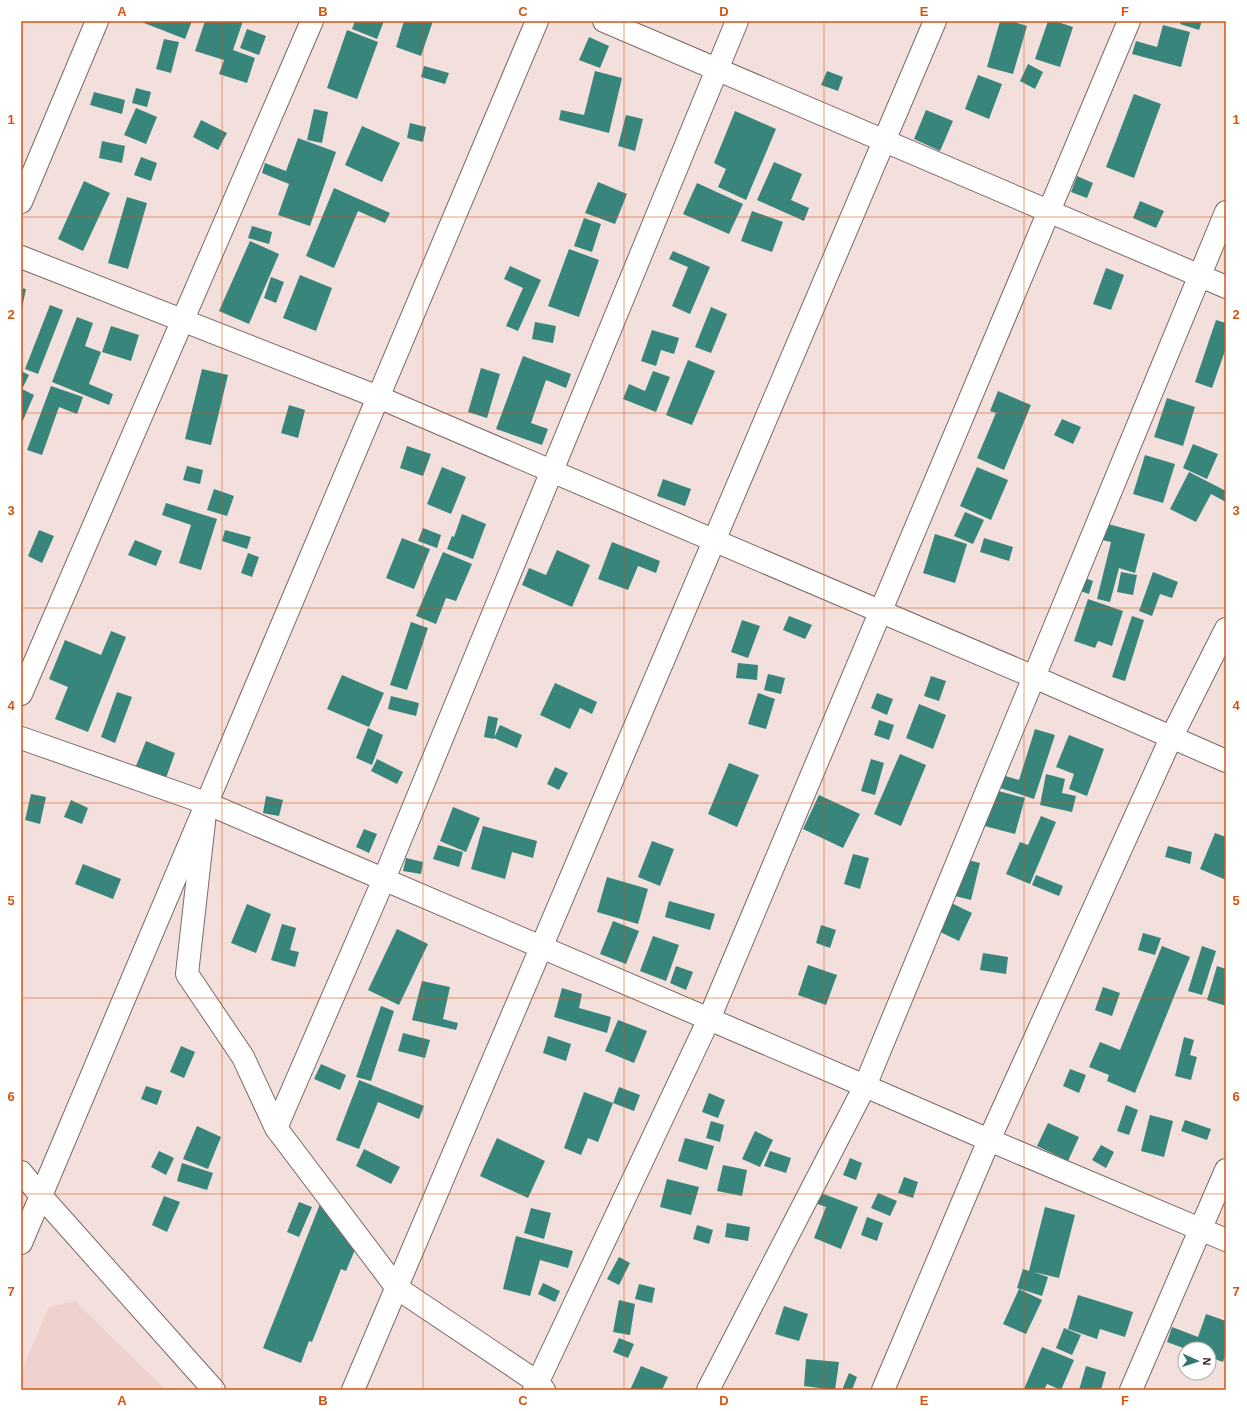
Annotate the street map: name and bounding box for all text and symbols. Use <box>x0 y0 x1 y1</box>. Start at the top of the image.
text: A <box>117 4 127 19</box>
text: B <box>318 4 328 19</box>
text: C <box>518 4 528 19</box>
text: D <box>719 4 729 19</box>
text: E <box>920 4 929 19</box>
text: F <box>1121 4 1129 19</box>
text: 1 <box>7 112 15 127</box>
text: 1 <box>1232 112 1240 127</box>
text: 2 <box>7 307 15 322</box>
text: 2 <box>1232 307 1240 322</box>
text: 3 <box>7 503 15 518</box>
text: 3 <box>1232 503 1240 518</box>
text: 4 <box>7 698 15 713</box>
text: 4 <box>1232 698 1240 713</box>
text: 5 <box>7 893 15 908</box>
text: 5 <box>1232 893 1240 908</box>
text: 6 <box>7 1089 15 1104</box>
text: 6 <box>1232 1089 1240 1104</box>
text: 7 <box>7 1284 15 1299</box>
text: 7 <box>1232 1284 1240 1299</box>
north arrow <box>1177 1341 1217 1381</box>
text: N <box>1201 1357 1213 1366</box>
text: A <box>117 1393 127 1408</box>
text: B <box>318 1393 328 1408</box>
text: C <box>518 1393 528 1408</box>
text: D <box>719 1393 729 1408</box>
text: E <box>920 1393 929 1408</box>
text: F <box>1121 1393 1129 1408</box>

